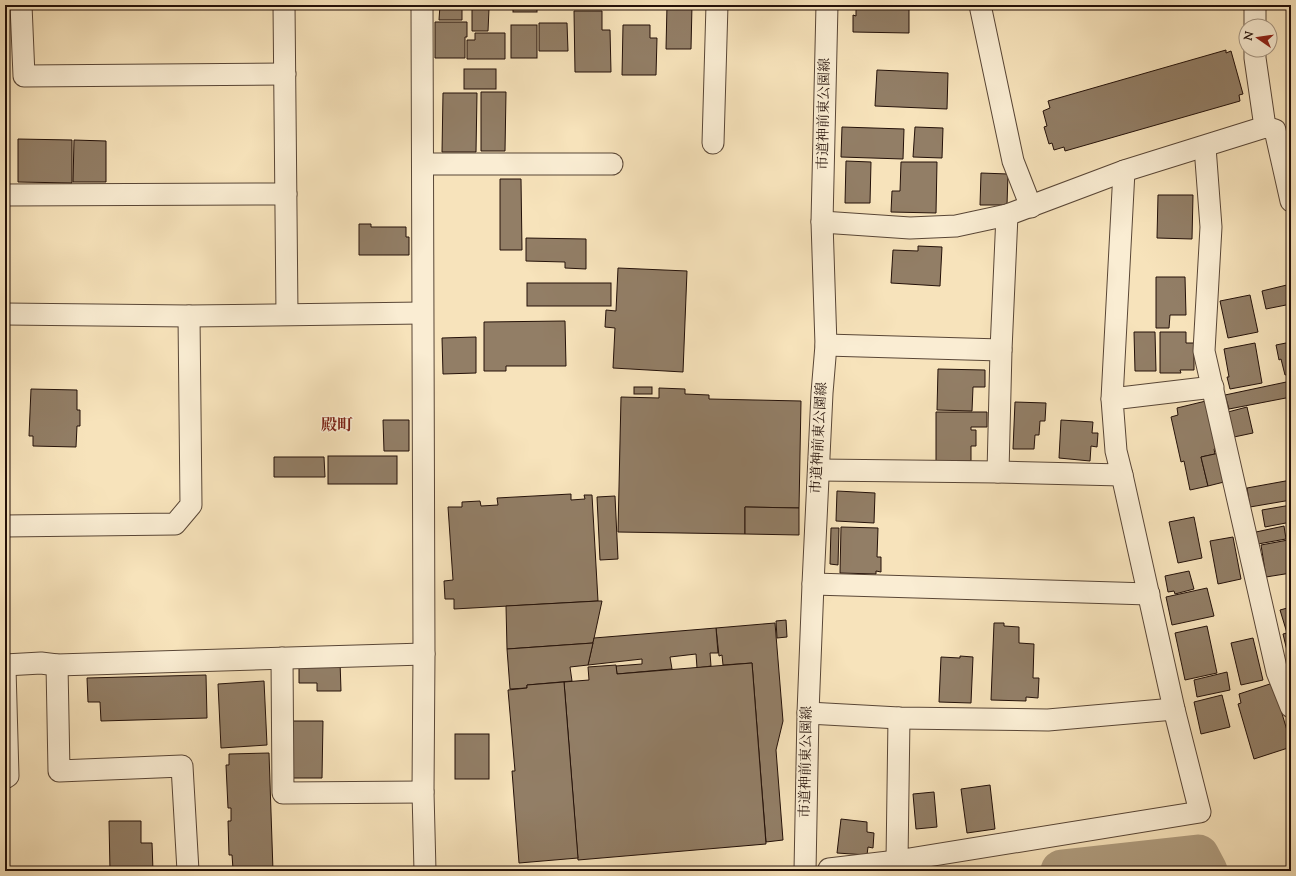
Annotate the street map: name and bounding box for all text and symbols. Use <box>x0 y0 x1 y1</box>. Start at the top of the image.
north arrow <box>1238 18 1278 58</box>
text: N <box>1240 30 1258 43</box>
street label: 市道神前東公園線 <box>814 58 836 170</box>
street label: 市道神前東公園線 <box>807 382 833 494</box>
district label: 殿町 <box>321 415 353 438</box>
street label: 市道神前東公園線 <box>796 706 818 818</box>

